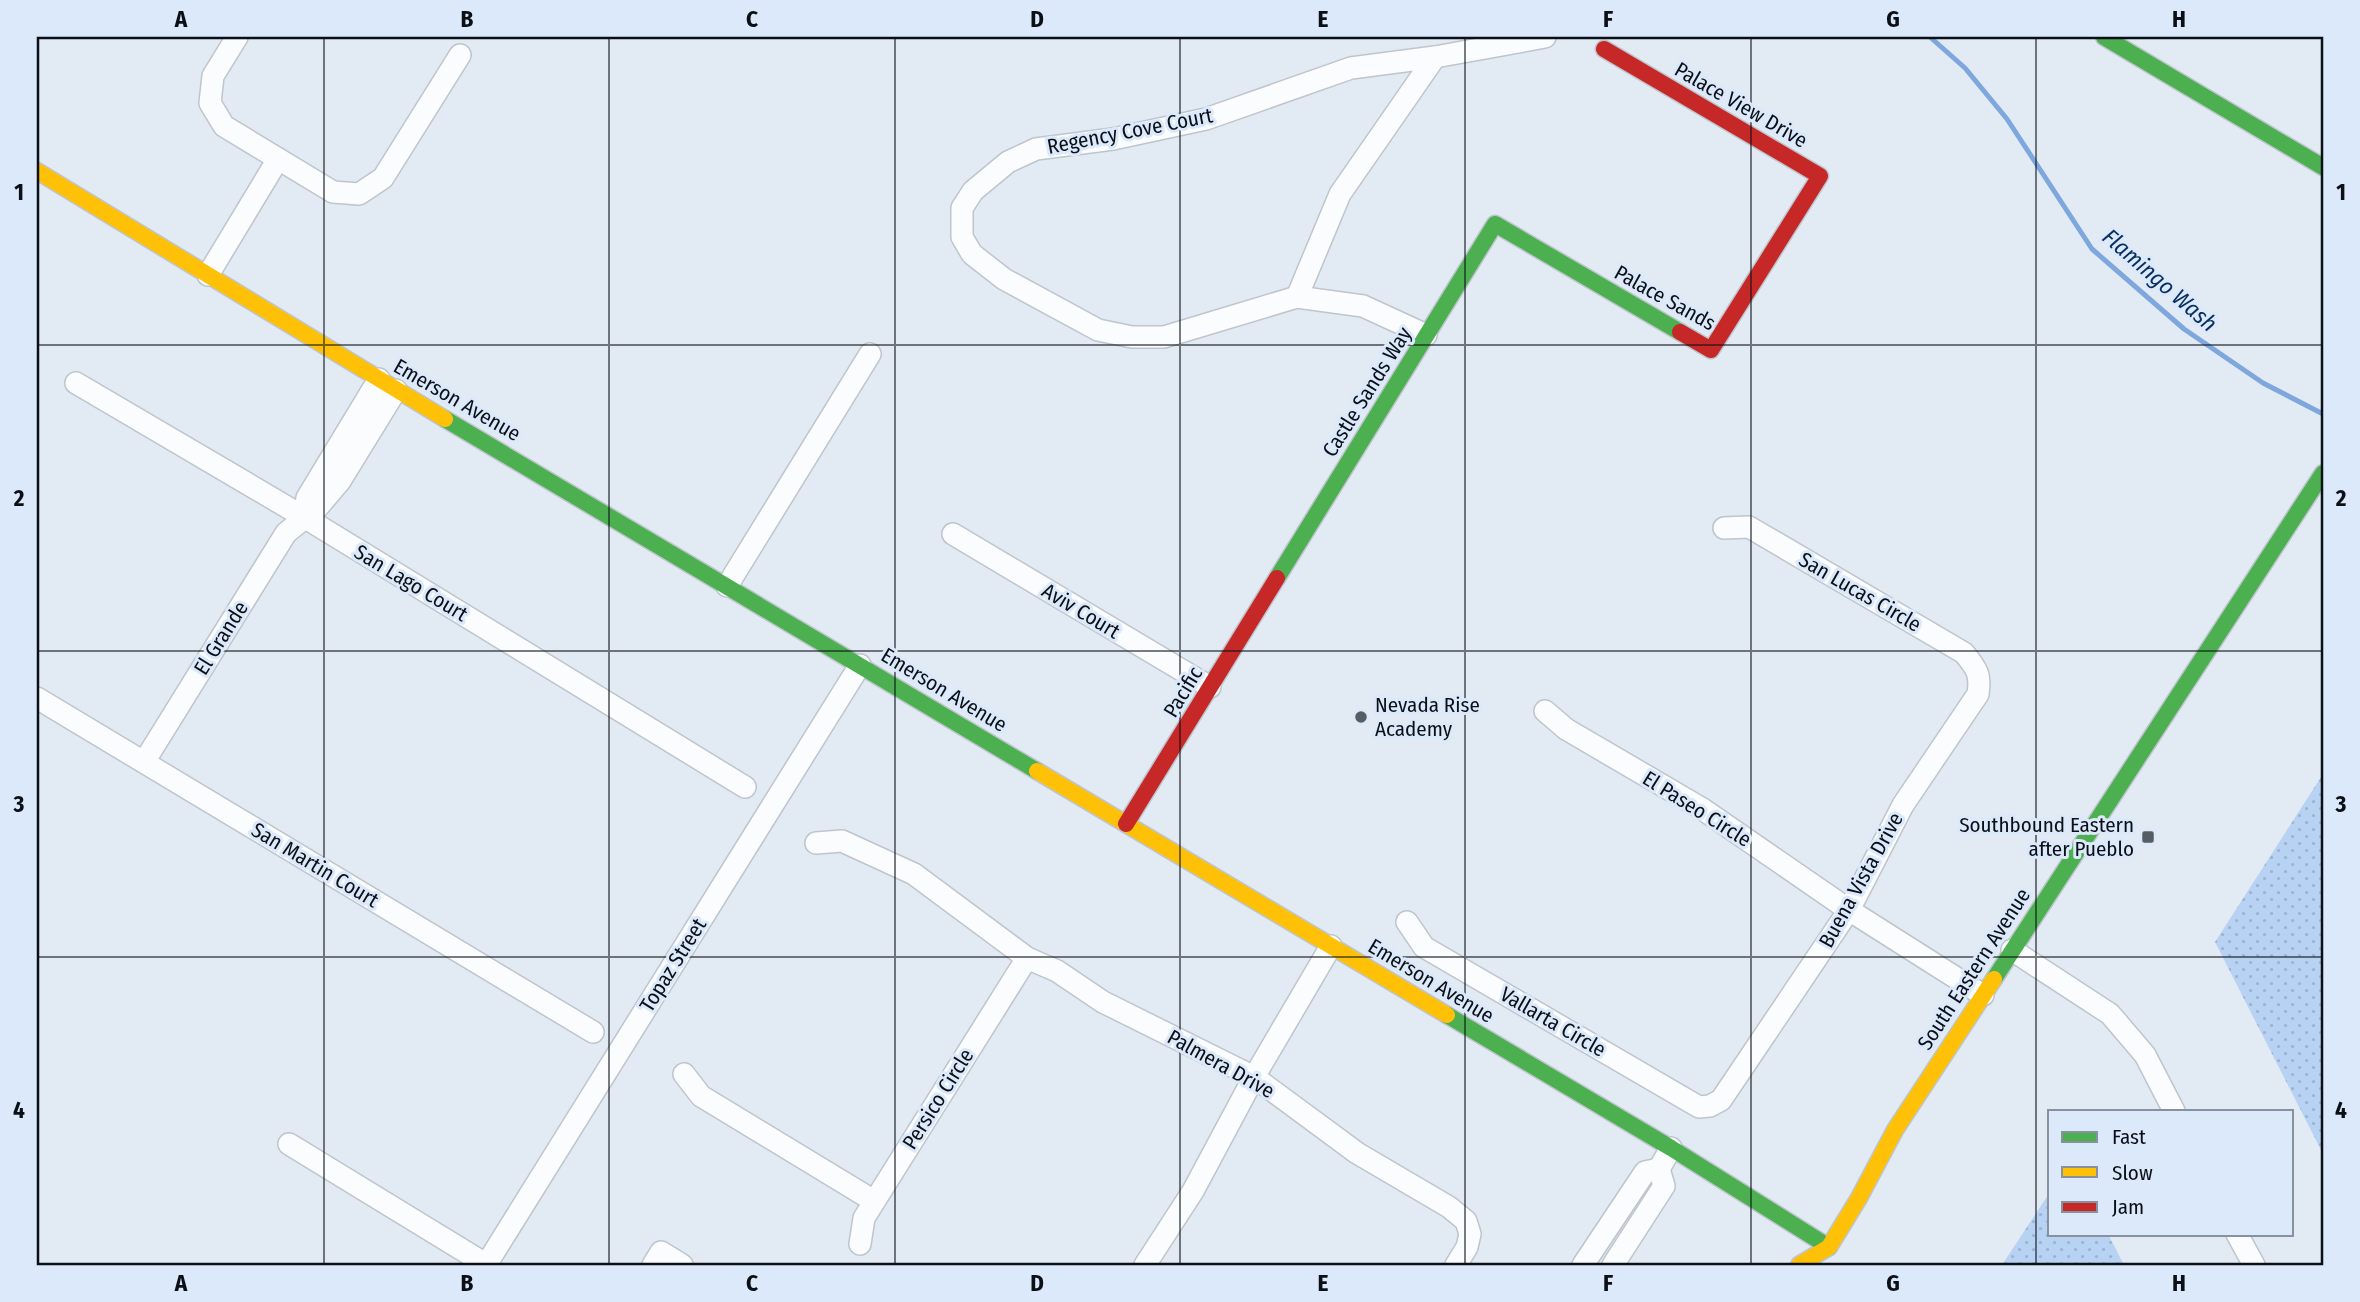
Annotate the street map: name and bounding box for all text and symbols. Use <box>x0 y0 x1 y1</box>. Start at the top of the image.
text: A <box>174 5 188 33</box>
text: B <box>461 5 474 33</box>
text: C <box>746 5 758 33</box>
text: D <box>1030 5 1044 33</box>
text: E <box>1318 5 1329 33</box>
text: F <box>1603 5 1613 33</box>
text: G <box>1886 5 1900 33</box>
text: H <box>2172 5 2186 33</box>
street label: Palace View Drive <box>1670 56 1812 154</box>
street label: Regency Cove Court <box>1045 102 1215 160</box>
text: 1 <box>14 178 24 206</box>
text: 1 <box>2336 178 2346 206</box>
water label: Flamingo Wash <box>2097 223 2223 337</box>
street label: Palace Sands <box>1610 260 1720 336</box>
street label: Castle Sands Way <box>1317 322 1418 462</box>
street label: Emerson Avenue <box>389 353 525 447</box>
text: 2 <box>13 484 25 512</box>
text: 2 <box>2335 484 2347 512</box>
street label: San Lago Court <box>349 539 473 627</box>
street label: San Lucas Circle <box>1794 546 1926 638</box>
street label: Aviv Court <box>1037 578 1125 644</box>
street label: El Grande <box>188 596 254 680</box>
street label: Emerson Avenue <box>876 642 1012 738</box>
street label: Pacific <box>1158 662 1208 722</box>
place label: Nevada Rise Academy <box>1375 692 1480 742</box>
marker: Nevada Rise Academy <box>1353 709 1369 725</box>
street label: El Paseo Circle <box>1638 765 1756 853</box>
text: 3 <box>13 790 25 818</box>
text: 3 <box>2335 790 2347 818</box>
street label: Buena Vista Drive <box>1813 808 1909 952</box>
place label: Southbound Eastern after Pueblo <box>1959 812 2134 862</box>
street label: San Martin Court <box>247 817 383 913</box>
marker: Southbound Eastern after Pueblo <box>2140 829 2156 845</box>
street label: South Eastern Avenue <box>1912 883 2036 1055</box>
street label: Topaz Street <box>634 913 712 1017</box>
street label: Emerson Avenue <box>1363 933 1499 1029</box>
street label: Vallarta Circle <box>1495 981 1611 1063</box>
street label: Palmera Drive <box>1163 1024 1279 1104</box>
street label: Persico Circle <box>897 1044 979 1154</box>
text: 4 <box>13 1096 25 1124</box>
text: 4 <box>2335 1096 2347 1124</box>
legend <box>2048 1110 2294 1236</box>
text: Fast <box>2112 1124 2146 1150</box>
text: Slow <box>2112 1160 2153 1186</box>
text: Jam <box>2112 1194 2144 1220</box>
text: A <box>174 1269 188 1297</box>
text: B <box>461 1269 474 1297</box>
text: C <box>746 1269 758 1297</box>
text: D <box>1030 1269 1044 1297</box>
text: E <box>1318 1269 1329 1297</box>
text: F <box>1603 1269 1613 1297</box>
text: G <box>1886 1269 1900 1297</box>
text: H <box>2172 1269 2186 1297</box>

